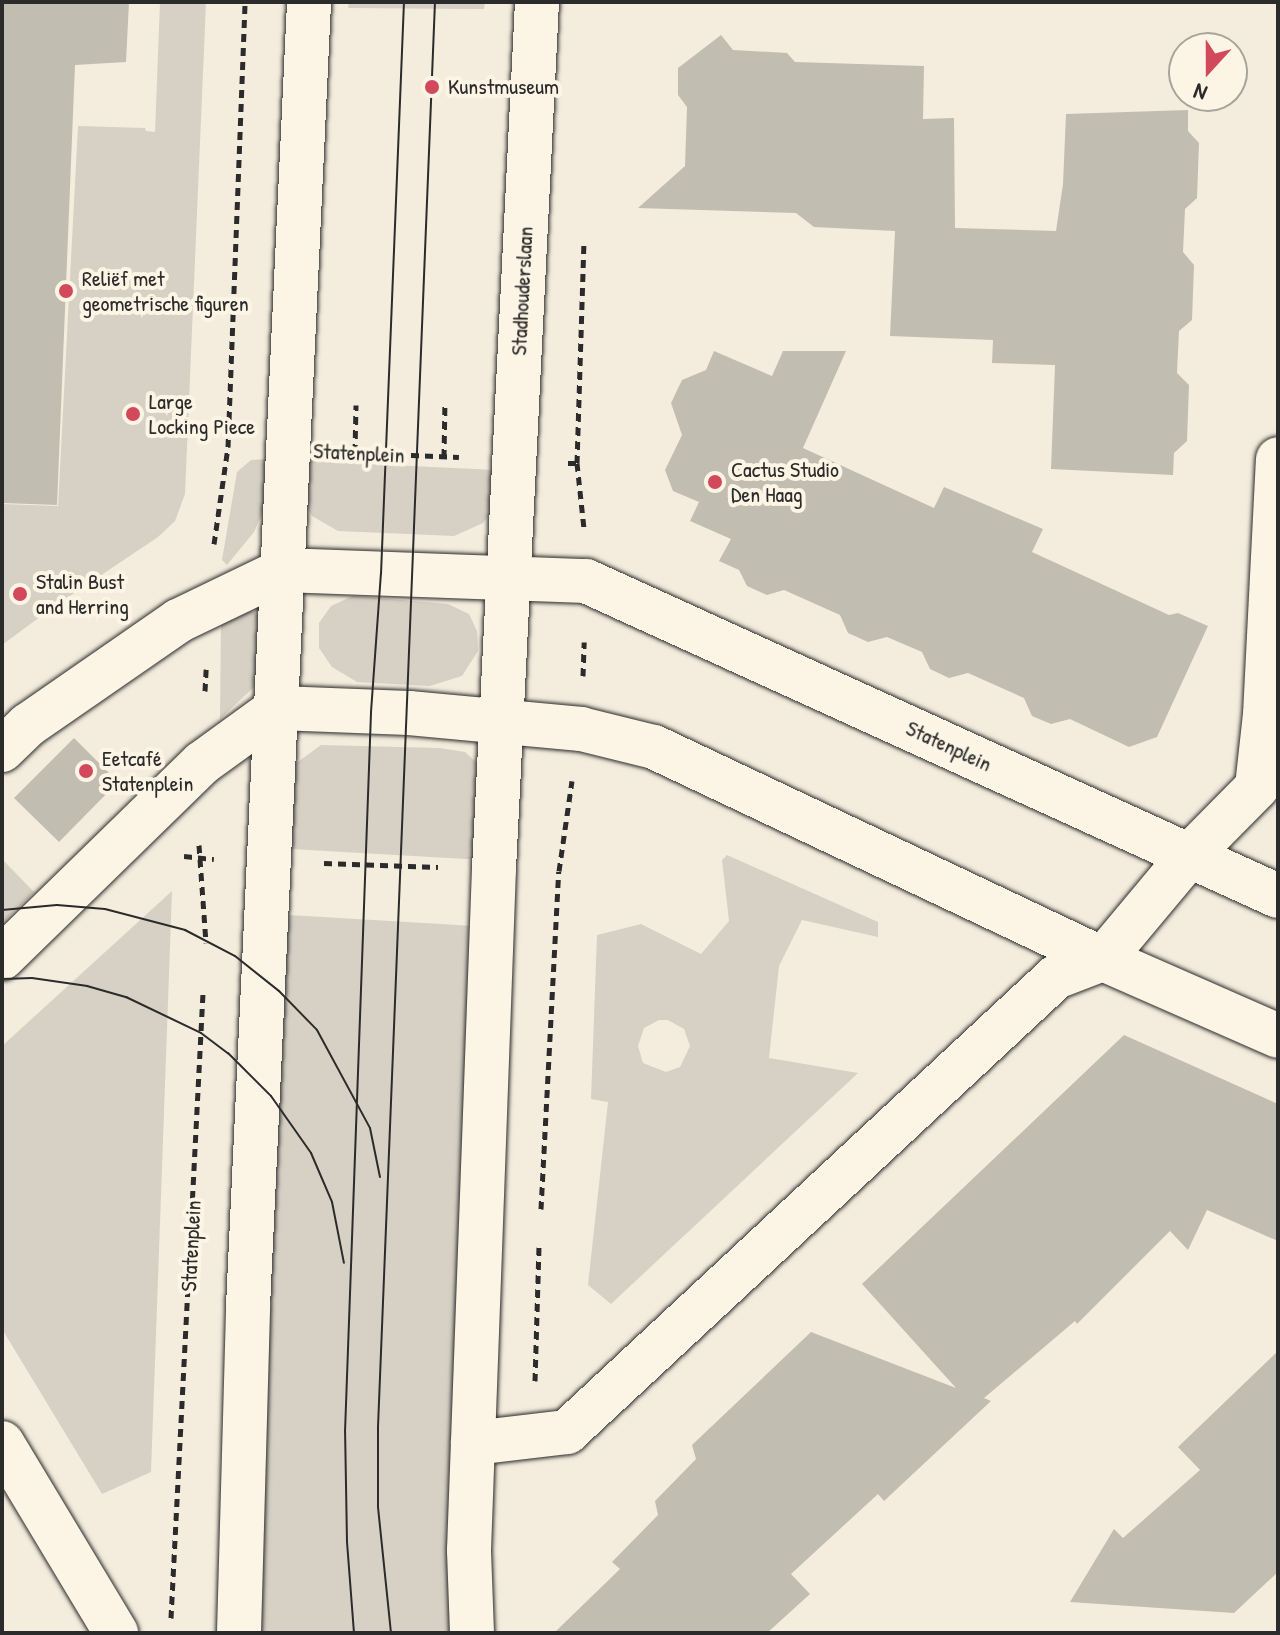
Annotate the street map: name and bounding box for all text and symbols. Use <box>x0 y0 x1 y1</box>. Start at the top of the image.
north arrow <box>1168 32 1248 112</box>
place label: Kunstmuseum <box>448 74 559 100</box>
text: N <box>1189 76 1211 109</box>
marker: Kunstmuseum <box>423 78 441 96</box>
street label: Stadhouderslaan <box>505 226 539 356</box>
place label: Reliëf met geometrische figuren <box>82 265 249 316</box>
marker: Reliëf met geometrische figuren <box>57 282 75 300</box>
place label: Large Locking Piece <box>149 388 255 440</box>
marker: Large Locking Piece <box>124 405 142 423</box>
street label: Statenplein <box>313 437 405 469</box>
place label: Cactus Studio Den Haag <box>731 456 839 508</box>
marker: Cactus Studio Den Haag <box>706 473 724 491</box>
place label: Stalin Bust and Herring <box>36 568 129 620</box>
marker: Stalin Bust and Herring <box>11 585 29 603</box>
street label: Statenplein <box>902 715 996 777</box>
place label: Eetcafé Statenplein <box>102 745 193 796</box>
marker: Eetcafé Statenplein <box>77 762 95 780</box>
street label: Statenplein <box>175 1200 207 1292</box>

